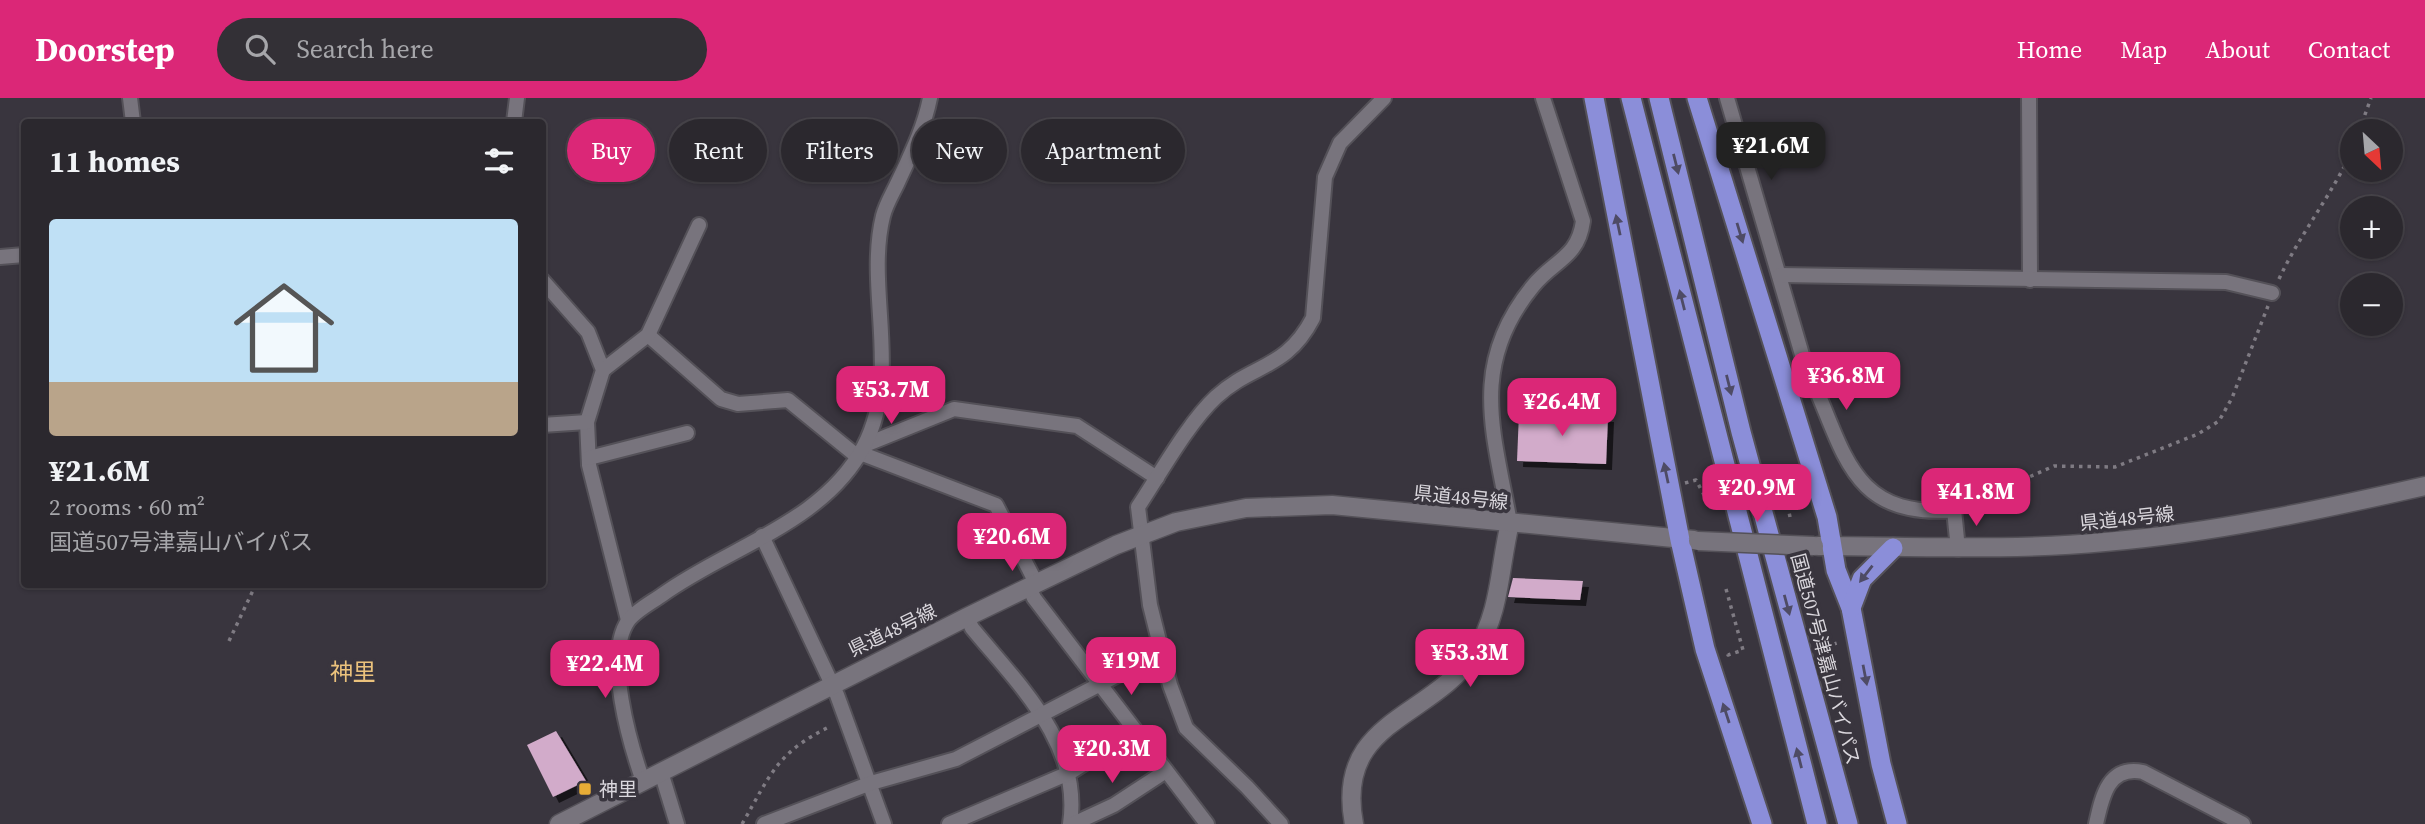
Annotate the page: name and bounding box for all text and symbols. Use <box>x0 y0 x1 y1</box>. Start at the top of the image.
search box <box>217 18 707 81</box>
text: Doorstep <box>35 27 175 72</box>
icon: search <box>241 30 279 68</box>
text: Search here <box>297 31 434 67</box>
text: Home <box>2017 33 2082 66</box>
text: Map <box>2120 33 2167 66</box>
text: About <box>2205 33 2270 66</box>
text: Contact <box>2308 33 2390 66</box>
chip: Buy <box>567 119 655 182</box>
chip: Rent <box>669 119 767 182</box>
chip: Filters <box>781 119 898 182</box>
chip: New <box>912 119 1007 182</box>
chip: Apartment <box>1021 119 1185 182</box>
north arrow <box>2340 119 2403 182</box>
map controls <box>2340 119 2403 336</box>
pin: ¥21.6M <box>1714 122 1828 182</box>
text: ¥21.6M <box>1732 129 1810 161</box>
text: 11 homes <box>49 141 180 182</box>
icon: filters <box>480 142 518 180</box>
one-way arrow <box>1671 153 1682 175</box>
button: + <box>2340 196 2403 259</box>
one-way arrow <box>1612 214 1623 236</box>
one-way arrow <box>1736 223 1746 244</box>
icon: home <box>221 265 347 391</box>
button: − <box>2340 273 2403 336</box>
one-way arrow <box>1676 289 1687 311</box>
pin: ¥36.8M <box>1789 352 1903 412</box>
text: ¥36.8M <box>1807 359 1885 391</box>
pin: ¥53.7M <box>834 366 948 426</box>
text: ¥53.7M <box>852 373 930 405</box>
one-way arrow <box>1724 374 1735 396</box>
pin: ¥26.4M <box>1505 378 1619 438</box>
text: ¥26.4M <box>1523 385 1601 417</box>
text: ¥21.6M <box>49 450 150 491</box>
one-way arrow <box>1660 462 1671 484</box>
pin: ¥20.9M <box>1700 464 1814 524</box>
pin: ¥41.8M <box>1919 468 2033 528</box>
text: ¥20.9M <box>1718 471 1796 503</box>
text: ¥41.8M <box>1937 475 2015 507</box>
street label: 県道48号線 <box>1412 479 1510 515</box>
text: 2 rooms · 60 m² <box>49 491 205 523</box>
street label: 県道48号線 <box>2078 500 2176 536</box>
pin: ¥20.6M <box>955 514 1069 573</box>
text: ¥20.6M <box>973 520 1051 552</box>
text: 国道507号津嘉山バイパス <box>49 526 313 558</box>
street label: 国道507号津嘉山バイパス <box>1785 550 1867 768</box>
one-way arrow <box>1859 565 1874 583</box>
one-way arrow <box>1783 595 1793 616</box>
street label: 県道48号線 <box>844 597 940 663</box>
pin: ¥53.3M <box>1413 630 1527 689</box>
text: ¥53.3M <box>1431 636 1509 668</box>
pin: ¥19M <box>1090 638 1172 697</box>
pin: ¥22.4M <box>548 640 662 700</box>
text: ¥19M <box>1102 644 1160 676</box>
text: ¥22.4M <box>566 647 644 679</box>
district label: 神里 <box>330 656 376 688</box>
one-way arrow <box>1860 664 1871 686</box>
one-way arrow <box>1720 702 1730 723</box>
pin: ¥20.3M <box>1055 726 1169 785</box>
text: ¥20.3M <box>1073 732 1151 764</box>
one-way arrow <box>1793 747 1804 769</box>
place label: 神里 <box>599 776 637 802</box>
marker: 神里 <box>577 781 593 797</box>

